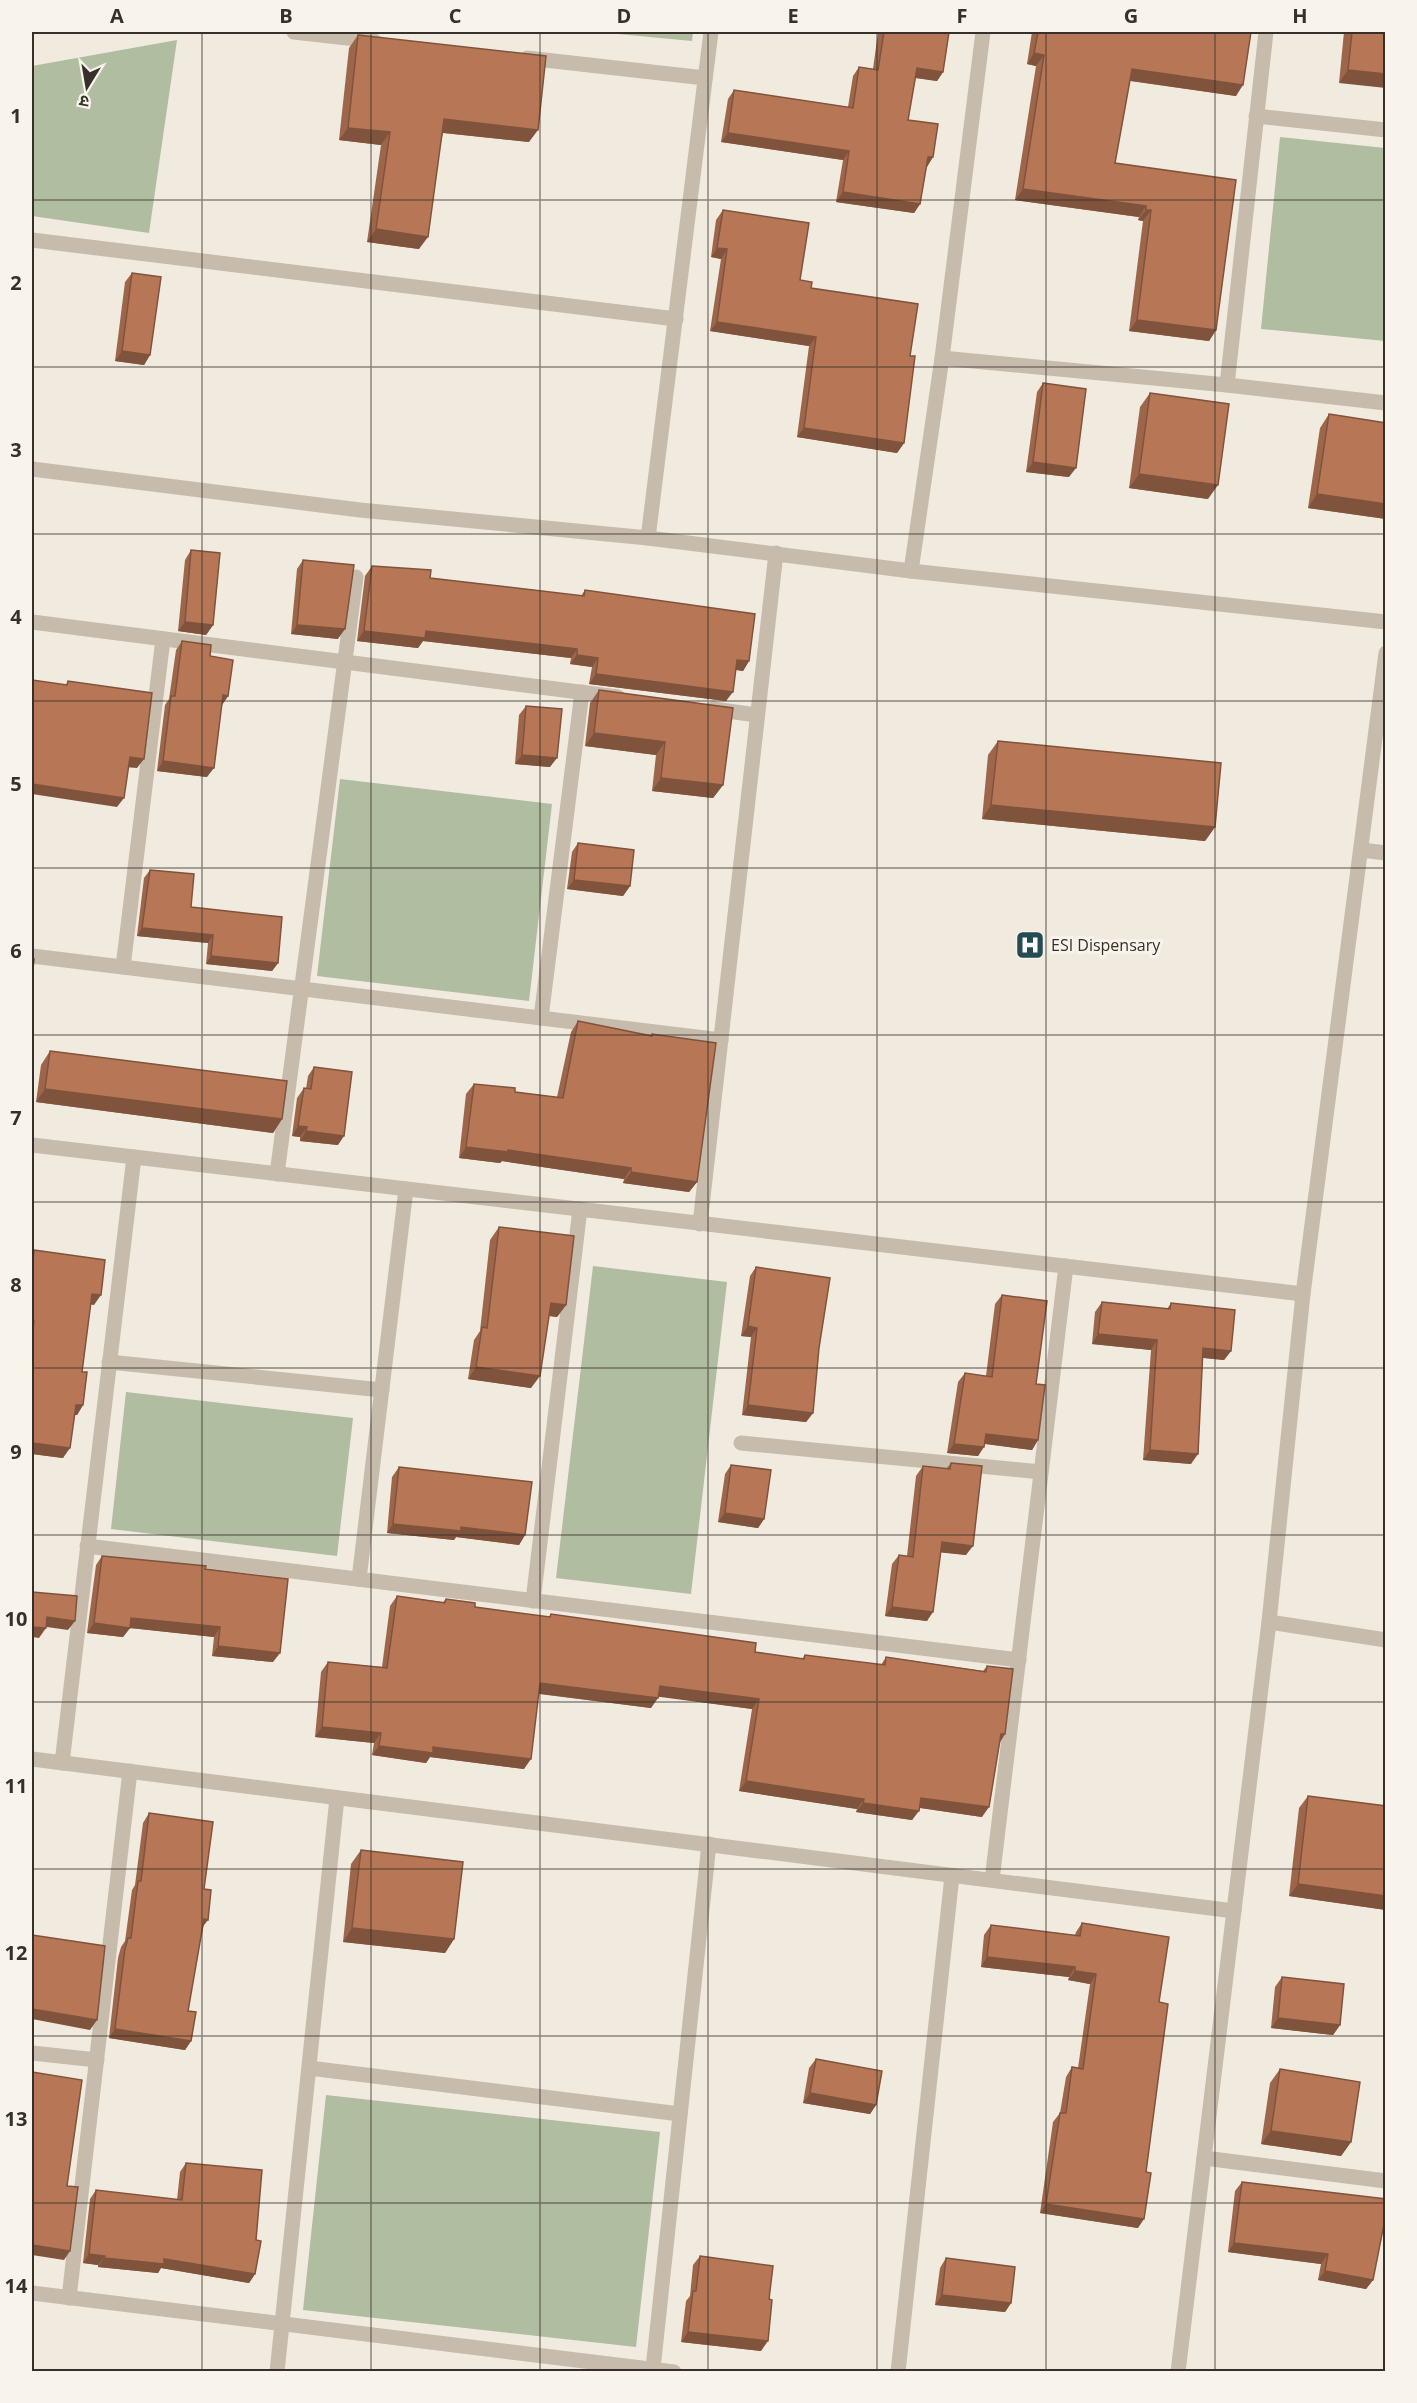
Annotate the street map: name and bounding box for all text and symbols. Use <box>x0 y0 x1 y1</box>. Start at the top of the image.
text: A <box>110 2 124 29</box>
text: B <box>279 2 293 29</box>
text: C <box>449 2 462 29</box>
text: D <box>617 2 631 29</box>
text: E <box>787 2 799 29</box>
text: F <box>957 2 967 29</box>
text: G <box>1124 2 1138 29</box>
text: H <box>1292 2 1308 29</box>
north arrow <box>57 57 117 117</box>
text: उ <box>77 90 91 113</box>
text: 1 <box>10 102 22 129</box>
text: 2 <box>10 269 22 296</box>
text: 3 <box>10 436 22 463</box>
text: 4 <box>10 603 22 630</box>
text: 5 <box>10 770 22 797</box>
hospital icon: ESI Dispensary <box>1014 929 1046 961</box>
place label: ESI Dispensary <box>1051 934 1161 956</box>
text: 6 <box>10 937 22 964</box>
text: 7 <box>10 1104 22 1131</box>
text: 8 <box>10 1271 22 1298</box>
text: 9 <box>10 1438 22 1465</box>
text: 10 <box>5 1605 27 1632</box>
text: 11 <box>5 1772 27 1799</box>
text: 12 <box>5 1939 27 1966</box>
text: 13 <box>5 2105 27 2132</box>
text: 14 <box>5 2272 28 2299</box>

